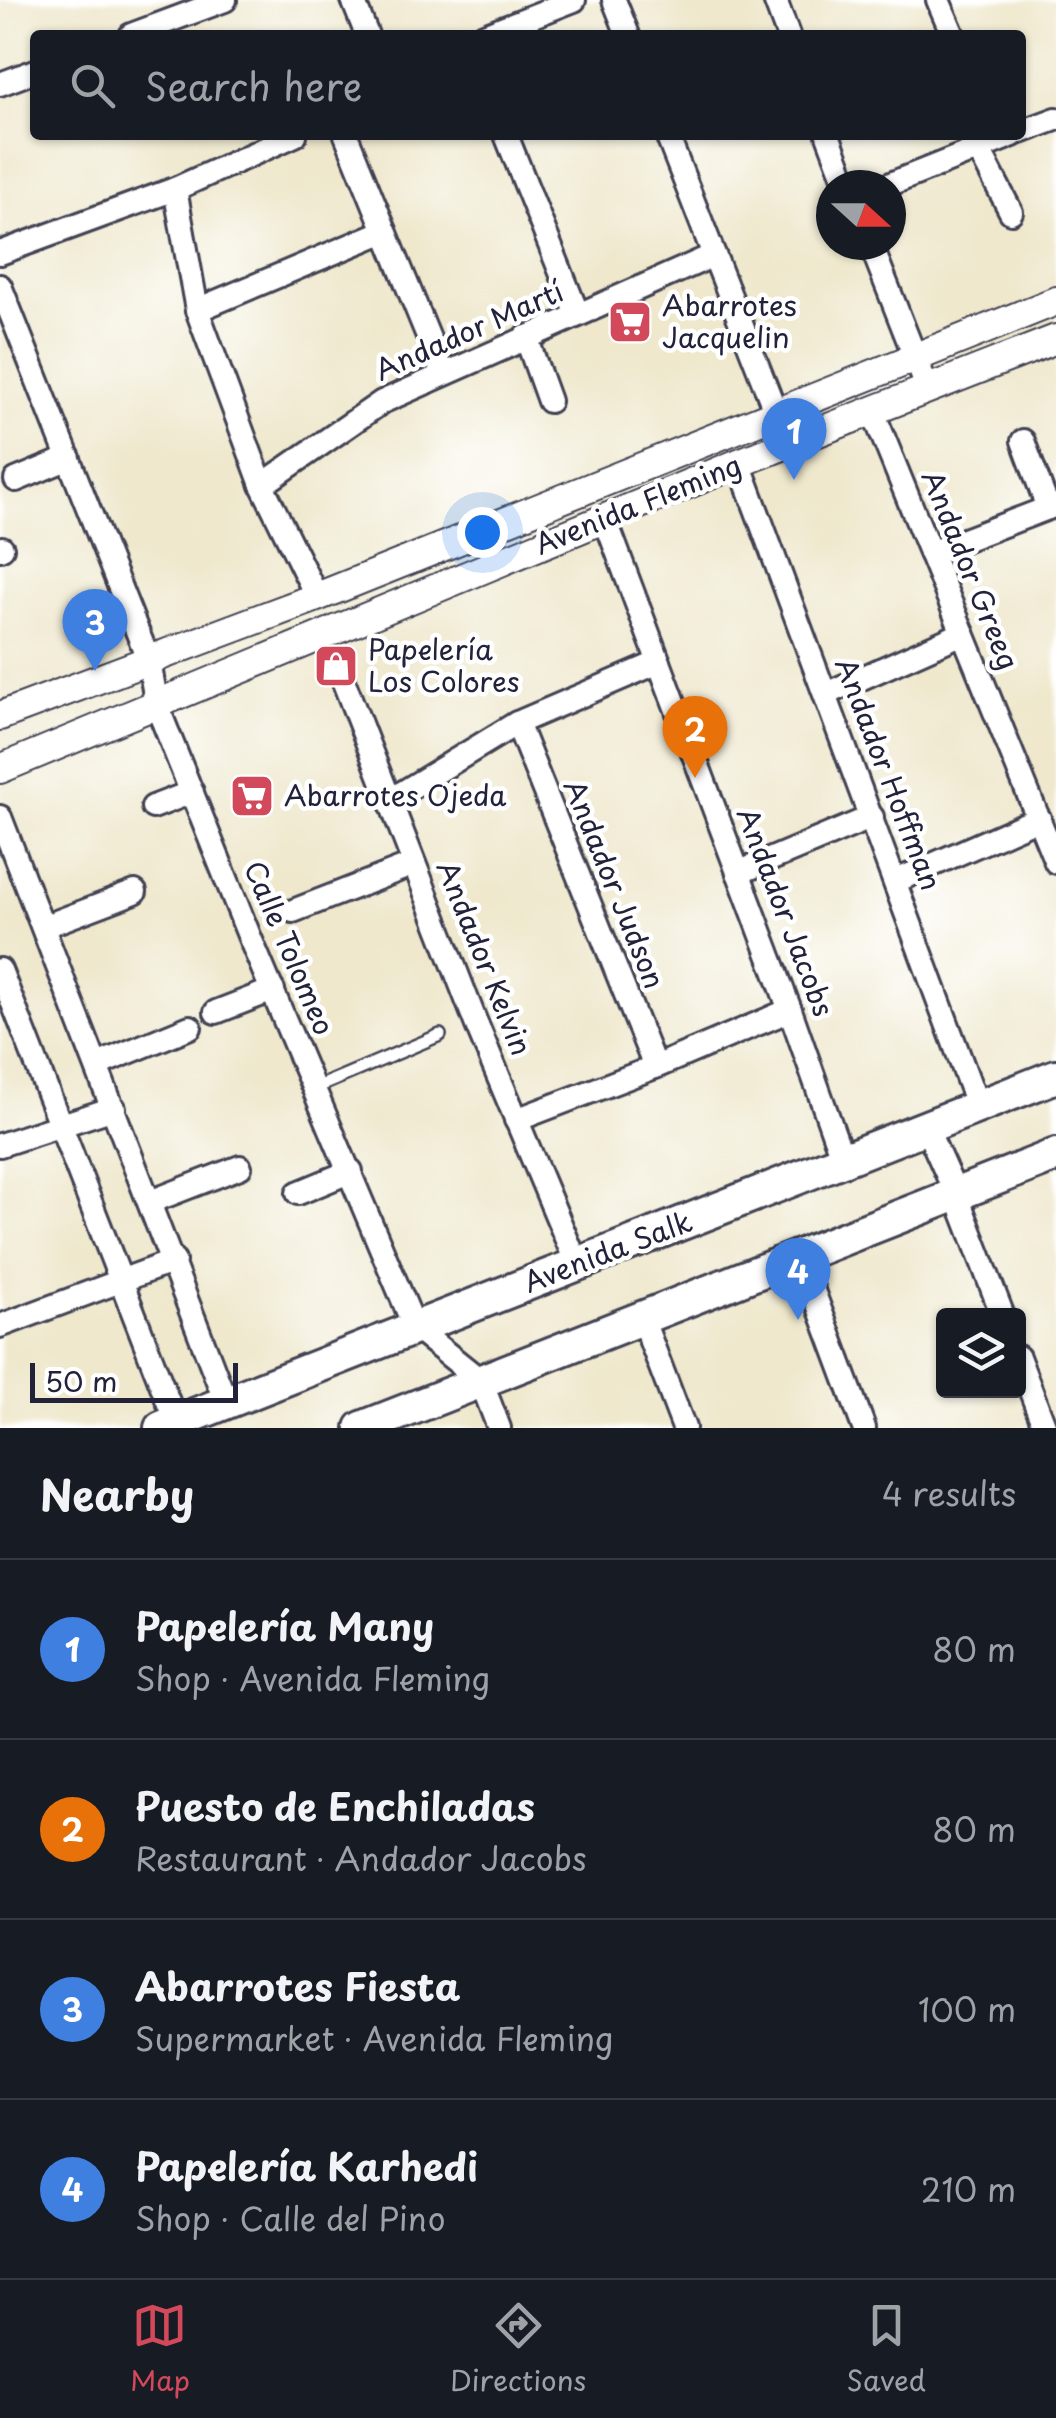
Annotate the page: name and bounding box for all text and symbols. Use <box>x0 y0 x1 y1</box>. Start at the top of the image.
search box <box>30 30 1026 140</box>
text: Search here <box>145 57 362 114</box>
icon: search <box>65 58 120 113</box>
north arrow <box>816 170 906 260</box>
street label: Andador Martí <box>367 269 570 390</box>
place label: Abarrotes Jacquelin <box>662 283 797 358</box>
supermarket icon: Abarrotes Jacquelin <box>607 299 653 345</box>
pin: 1 <box>762 398 826 480</box>
street label: Avenida Fleming <box>528 443 747 565</box>
street label: Andador Greeg <box>912 463 1031 676</box>
your location <box>457 507 508 558</box>
pin: 3 <box>62 588 128 671</box>
place label: Papelería Los Colores <box>368 627 520 702</box>
shop icon: Papelería Los Colores <box>313 643 359 689</box>
street label: Andador Hoffman <box>825 651 954 896</box>
pin: 2 <box>662 696 728 778</box>
street label: Andador Judson <box>554 772 677 995</box>
supermarket icon: Abarrotes Ojeda <box>229 773 275 819</box>
place label: Abarrotes Ojeda <box>284 773 507 816</box>
street label: Andador Jacobs <box>727 801 846 1022</box>
street label: Calle Tolomeo <box>234 854 346 1041</box>
street label: Andador Kelvin <box>427 854 544 1061</box>
street label: Avenida Salk <box>517 1199 698 1302</box>
pin: 4 <box>766 1238 830 1320</box>
map controls <box>936 1308 1026 1398</box>
button: layers <box>936 1308 1026 1398</box>
scale bar <box>30 1358 238 1402</box>
text: 50 m <box>45 1359 118 1402</box>
text: Nearby <box>40 1462 194 1525</box>
text: 4 results <box>882 1469 1016 1517</box>
text: Papelería Many <box>135 1597 434 1654</box>
text: 1 <box>65 1625 80 1673</box>
text: 80 m <box>932 1625 1016 1673</box>
text: Shop · Avenida Fleming <box>135 1654 490 1702</box>
text: Puesto de Enchiladas <box>135 1777 535 1834</box>
text: 2 <box>61 1805 84 1853</box>
text: 80 m <box>932 1805 1016 1853</box>
text: Restaurant · Andador Jacobs <box>135 1834 587 1882</box>
text: Abarrotes Fiesta <box>135 1957 460 2014</box>
text: 3 <box>62 1985 83 2033</box>
text: 100 m <box>918 1985 1016 2033</box>
text: Supermarket · Avenida Fleming <box>135 2014 613 2062</box>
text: Papelería Karhedi <box>135 2137 478 2194</box>
text: 4 <box>62 2165 83 2213</box>
text: 210 m <box>921 2165 1016 2213</box>
text: Shop · Calle del Pino <box>135 2194 446 2242</box>
tab: Map <box>130 2298 190 2401</box>
tab: Directions <box>450 2298 586 2401</box>
tab: Saved <box>846 2298 926 2401</box>

